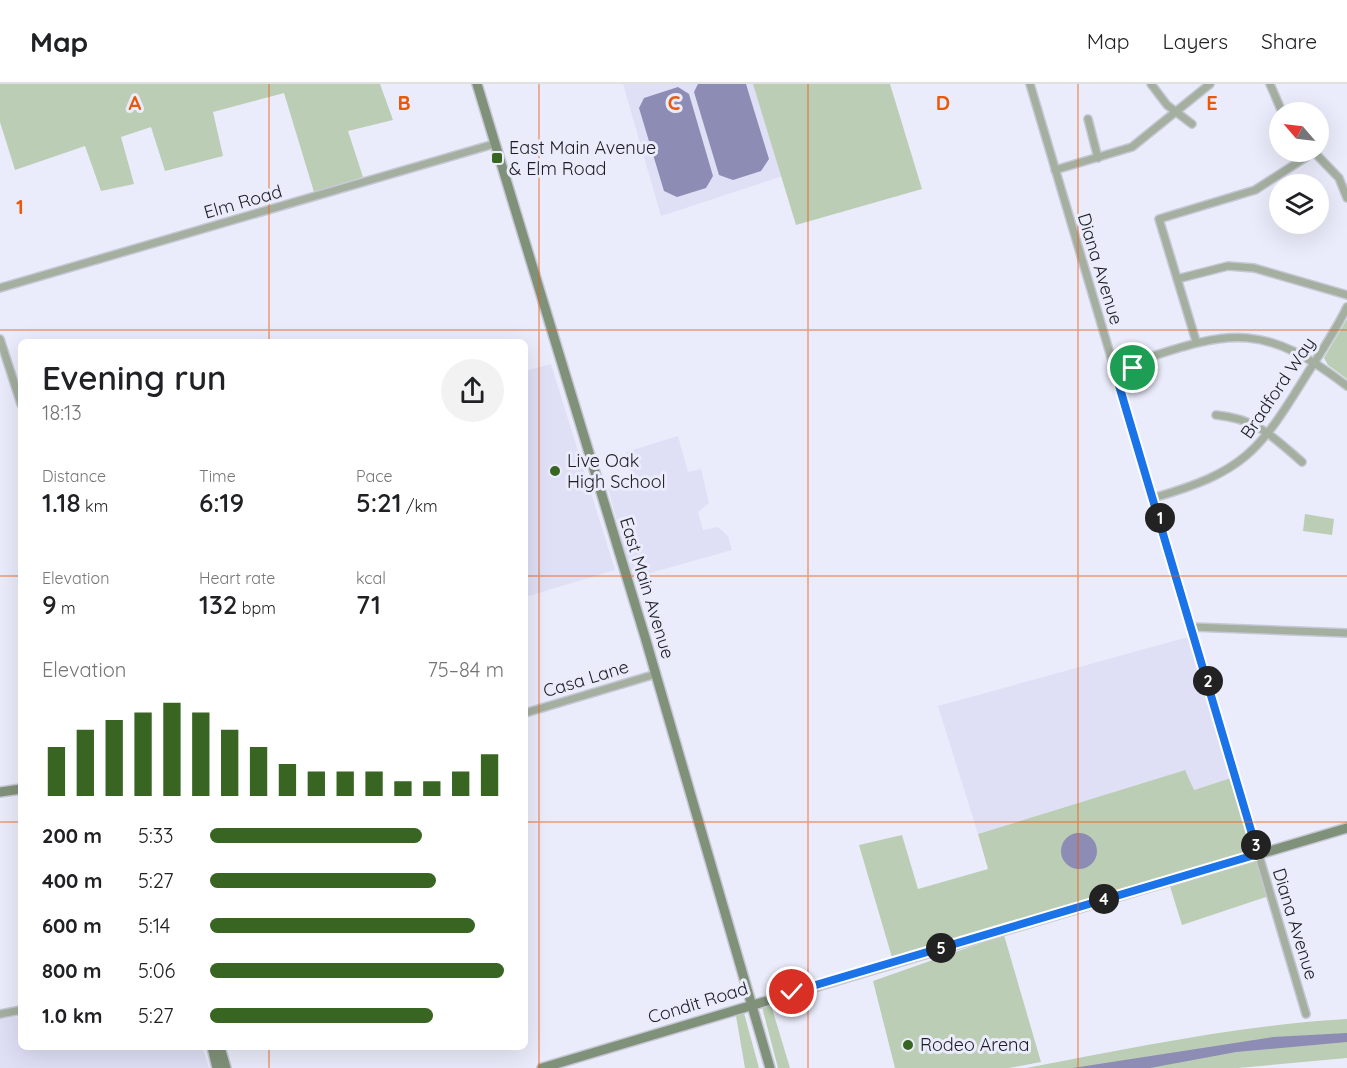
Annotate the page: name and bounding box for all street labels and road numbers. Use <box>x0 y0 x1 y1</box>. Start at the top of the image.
street label: Elm Road <box>201 179 285 224</box>
street label: Diana Avenue <box>1073 210 1128 327</box>
street label: Bradford Way <box>1235 333 1320 443</box>
street label: East Main Avenue <box>615 514 680 662</box>
street label: Casa Lane <box>540 655 631 702</box>
street label: Diana Avenue <box>1268 865 1323 982</box>
street label: Condit Road <box>645 976 751 1029</box>

